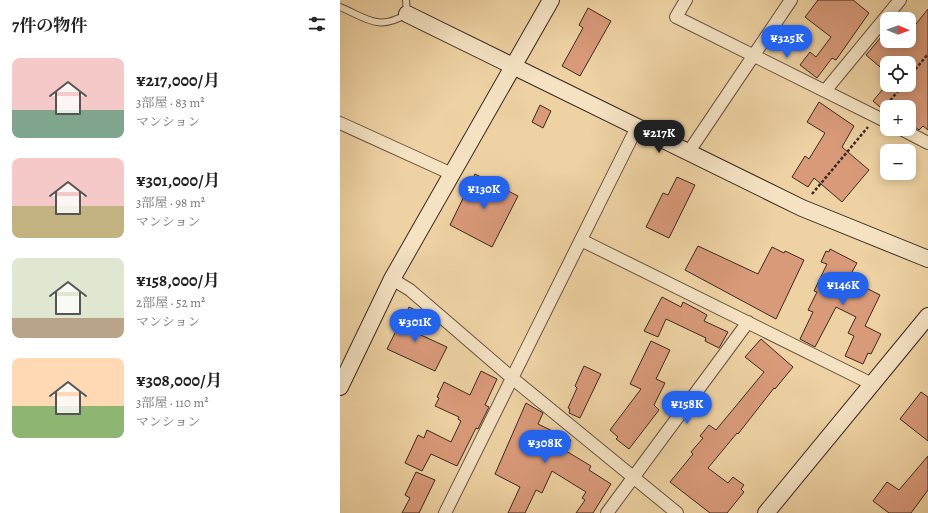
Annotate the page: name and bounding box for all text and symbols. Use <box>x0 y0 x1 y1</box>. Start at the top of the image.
north arrow <box>880 12 916 48</box>
map controls <box>880 12 916 180</box>
icon: filters <box>306 13 328 35</box>
text: 7件の物件 <box>12 14 87 37</box>
pin: ¥325K <box>759 25 815 59</box>
text: ¥325K <box>770 29 804 46</box>
button: locate <box>880 56 916 92</box>
text: ¥217,000/月 <box>136 69 220 92</box>
icon: home <box>44 74 92 122</box>
text: 3部屋 · 83 m² <box>136 94 205 111</box>
button: + <box>880 100 916 136</box>
text: マンション <box>136 113 200 130</box>
pin: ¥217K <box>631 120 687 154</box>
text: ¥217K <box>643 124 675 141</box>
button: − <box>880 144 916 180</box>
text: ¥301,000/月 <box>136 169 221 192</box>
icon: home <box>44 174 92 222</box>
pin: ¥130K <box>456 176 512 210</box>
text: ¥130K <box>468 180 500 197</box>
text: 3部屋 · 98 m² <box>136 194 205 211</box>
text: マンション <box>136 213 200 230</box>
text: ¥158,000/月 <box>136 269 220 292</box>
pin: ¥146K <box>815 272 871 306</box>
icon: home <box>44 274 92 322</box>
text: ¥146K <box>827 276 859 293</box>
text: 2部屋 · 52 m² <box>136 294 205 311</box>
pin: ¥301K <box>387 309 443 343</box>
text: マンション <box>136 313 200 330</box>
text: ¥301K <box>399 313 431 330</box>
text: ¥308,000/月 <box>136 369 223 392</box>
icon: home <box>44 374 92 422</box>
pin: ¥158K <box>659 391 715 425</box>
text: 3部屋 · 110 m² <box>136 394 209 411</box>
text: ¥158K <box>671 395 703 412</box>
text: マンション <box>136 413 200 430</box>
pin: ¥308K <box>517 430 573 464</box>
text: ¥308K <box>528 434 562 451</box>

